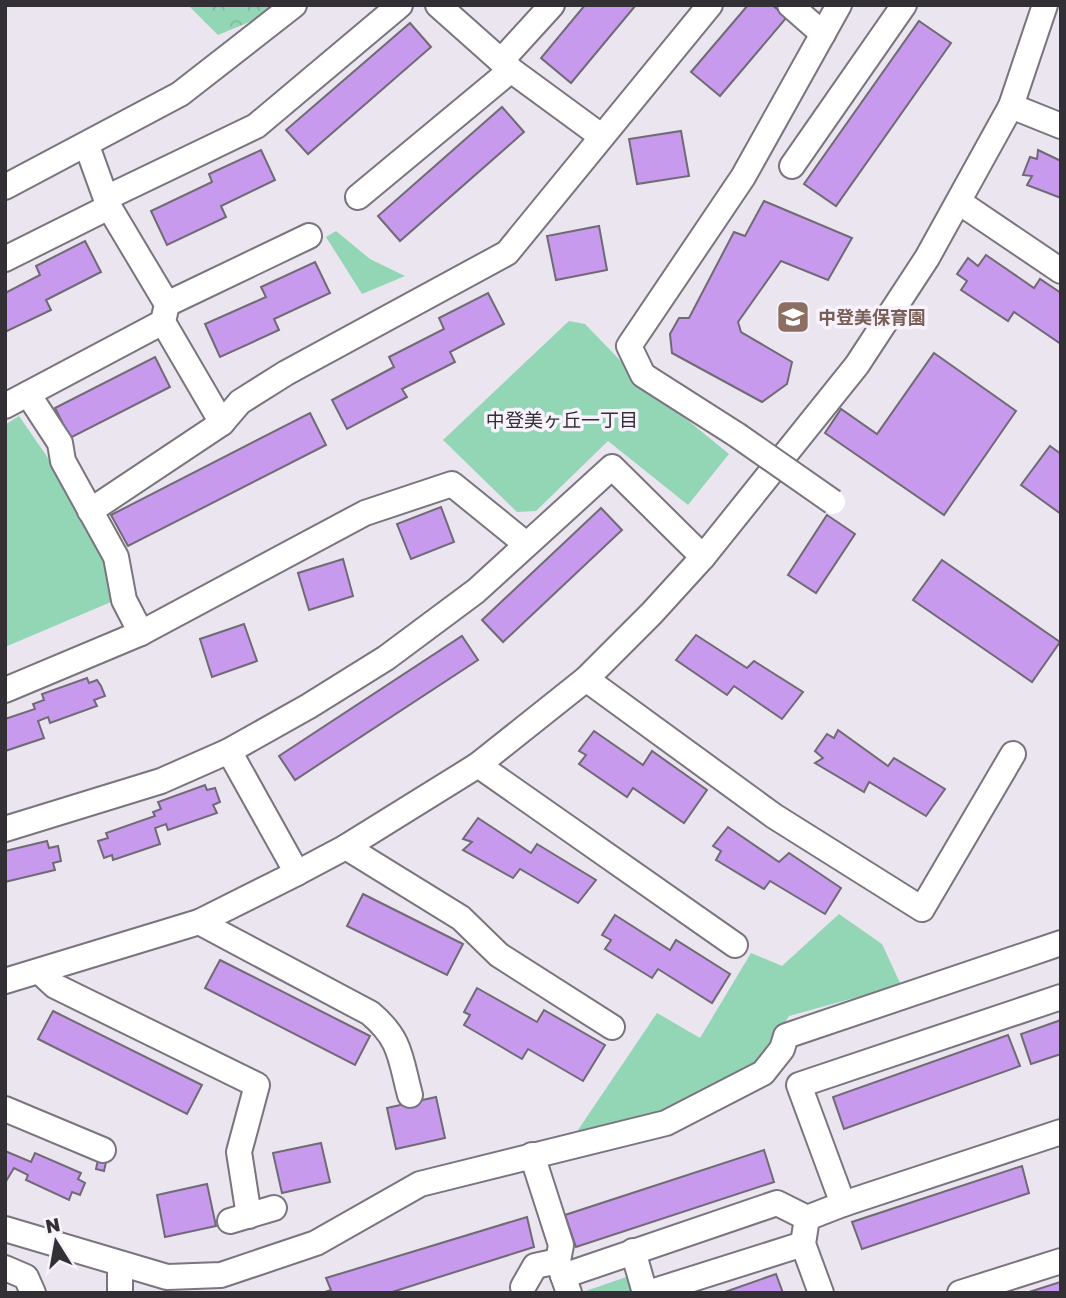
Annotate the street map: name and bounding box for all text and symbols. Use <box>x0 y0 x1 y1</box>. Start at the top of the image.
school or university icon: 中登美保育園 <box>774 298 812 336</box>
place label: 中登美保育園 <box>818 306 926 328</box>
district label: 中登美ヶ丘一丁目 <box>486 408 638 431</box>
north arrow <box>21 1207 91 1277</box>
text: N <box>43 1212 62 1237</box>

